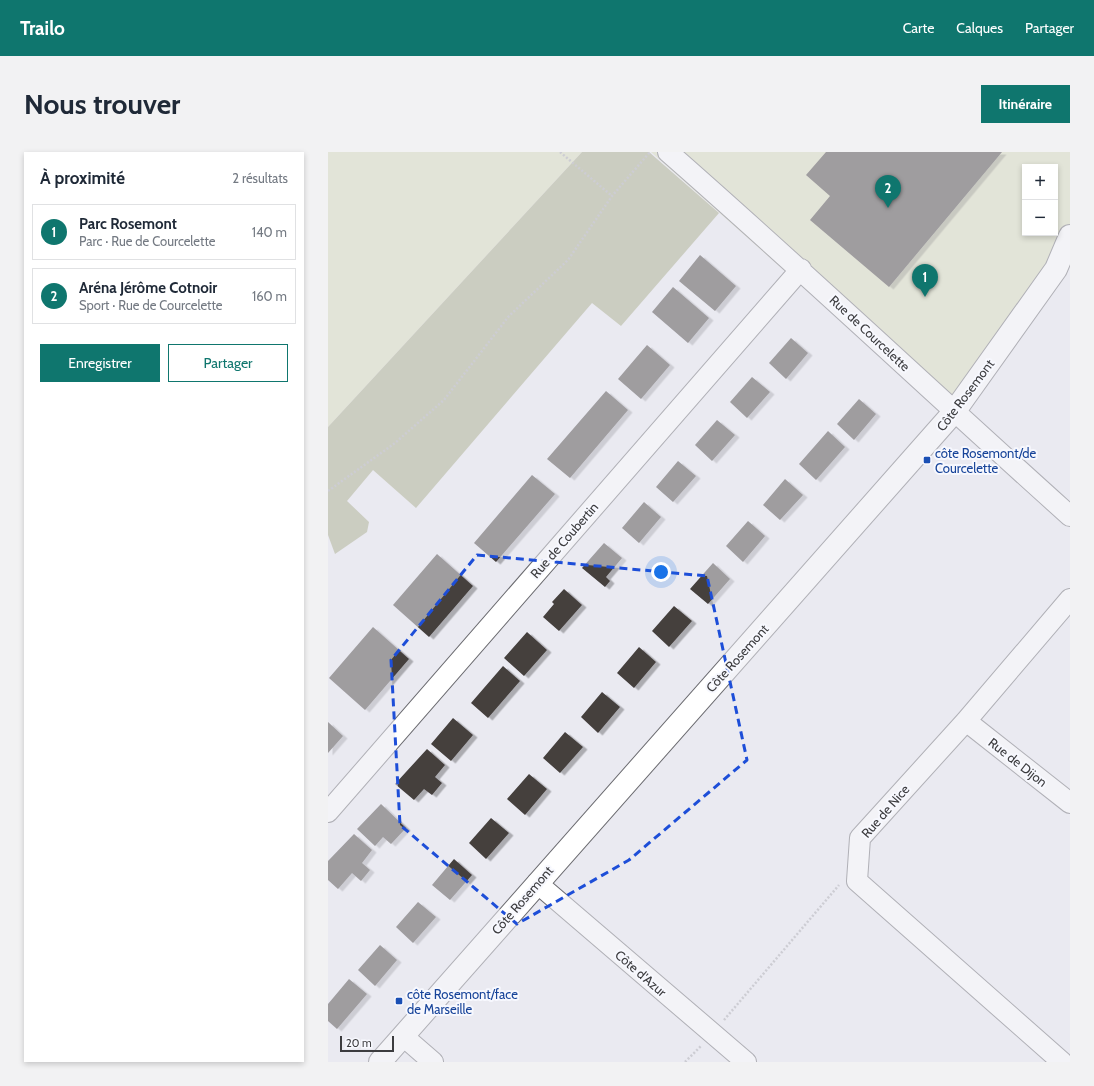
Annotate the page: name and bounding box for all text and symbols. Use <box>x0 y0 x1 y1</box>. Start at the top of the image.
text: Trailo <box>20 17 65 40</box>
text: Carte <box>903 19 934 37</box>
text: Calques <box>956 19 1003 37</box>
text: Partager <box>1025 19 1074 37</box>
button: Itinéraire <box>981 85 1070 123</box>
text: Nous trouver <box>24 87 180 121</box>
map controls <box>1022 164 1058 236</box>
button: + <box>1022 164 1058 200</box>
text: À proximité <box>40 168 125 188</box>
text: 2 résultats <box>232 170 288 186</box>
pin: 2 <box>875 175 901 208</box>
button: − <box>1022 200 1058 236</box>
text: Parc Rosemont <box>79 215 177 233</box>
text: 1 <box>52 224 56 240</box>
text: 140 m <box>252 224 287 240</box>
text: Parc · Rue de Courcelette <box>79 233 215 249</box>
pin: 1 <box>912 264 938 297</box>
text: Aréna Jérôme Cotnoir <box>79 279 217 297</box>
text: 2 <box>51 288 57 304</box>
text: 160 m <box>252 288 287 304</box>
street label: Rue de Courcelette <box>826 292 914 375</box>
text: Sport · Rue de Courcelette <box>79 297 222 313</box>
button: Enregistrer <box>40 344 160 382</box>
button: Partager <box>168 344 288 382</box>
street label: Côte Rosemont <box>933 355 998 434</box>
place label: côte Rosemont/de Courcelette <box>935 445 1037 476</box>
marker: côte Rosemont/de Courcelette <box>922 455 932 465</box>
street label: Rue de Coubertin <box>527 499 601 581</box>
your location <box>651 562 671 582</box>
street label: Côte Rosemont <box>702 620 772 695</box>
street label: Rue de Dijon <box>985 734 1051 791</box>
street label: Rue de Nice <box>858 781 913 841</box>
street label: Côte Rosemont <box>488 862 557 938</box>
street label: Côte d'Azur <box>612 946 671 1000</box>
place label: côte Rosemont/face de Marseille <box>407 986 518 1017</box>
marker: côte Rosemont/face de Marseille <box>394 996 404 1006</box>
scale bar <box>340 1034 394 1053</box>
text: 20 m <box>346 1036 372 1050</box>

